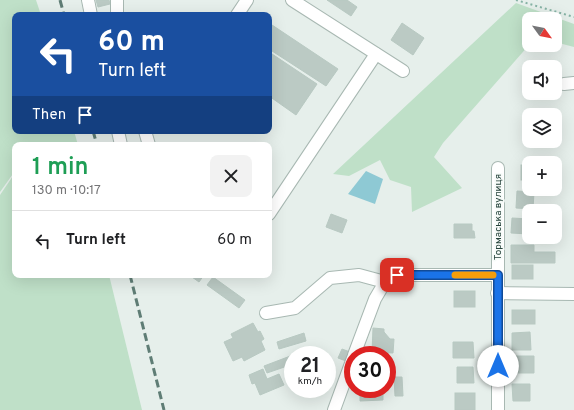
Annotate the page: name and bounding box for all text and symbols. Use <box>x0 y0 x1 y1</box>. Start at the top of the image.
north arrow <box>522 12 562 52</box>
map controls <box>522 12 562 244</box>
text: 60 m <box>98 25 165 61</box>
icon: left <box>32 28 84 80</box>
text: Turn left <box>98 60 166 83</box>
button: sound <box>522 60 562 100</box>
icon: arrive <box>74 104 96 126</box>
text: Then <box>32 106 66 125</box>
button: layers <box>522 108 562 148</box>
text: 1 min <box>32 153 89 183</box>
button: close <box>210 155 252 197</box>
button: + <box>522 156 562 196</box>
street label: Тормаська вулиця <box>492 174 505 260</box>
text: 130 m · 10:17 <box>32 183 101 199</box>
button: − <box>522 204 562 244</box>
icon: left <box>32 230 54 252</box>
text: Turn left <box>66 231 126 250</box>
text: 60 m <box>217 231 252 250</box>
pin <box>380 258 414 292</box>
icon: arrive <box>386 264 408 286</box>
position arrow <box>477 345 519 387</box>
speed limit sign: 30 <box>344 346 396 398</box>
text: 21 <box>300 354 320 380</box>
text: km/h <box>298 375 322 388</box>

